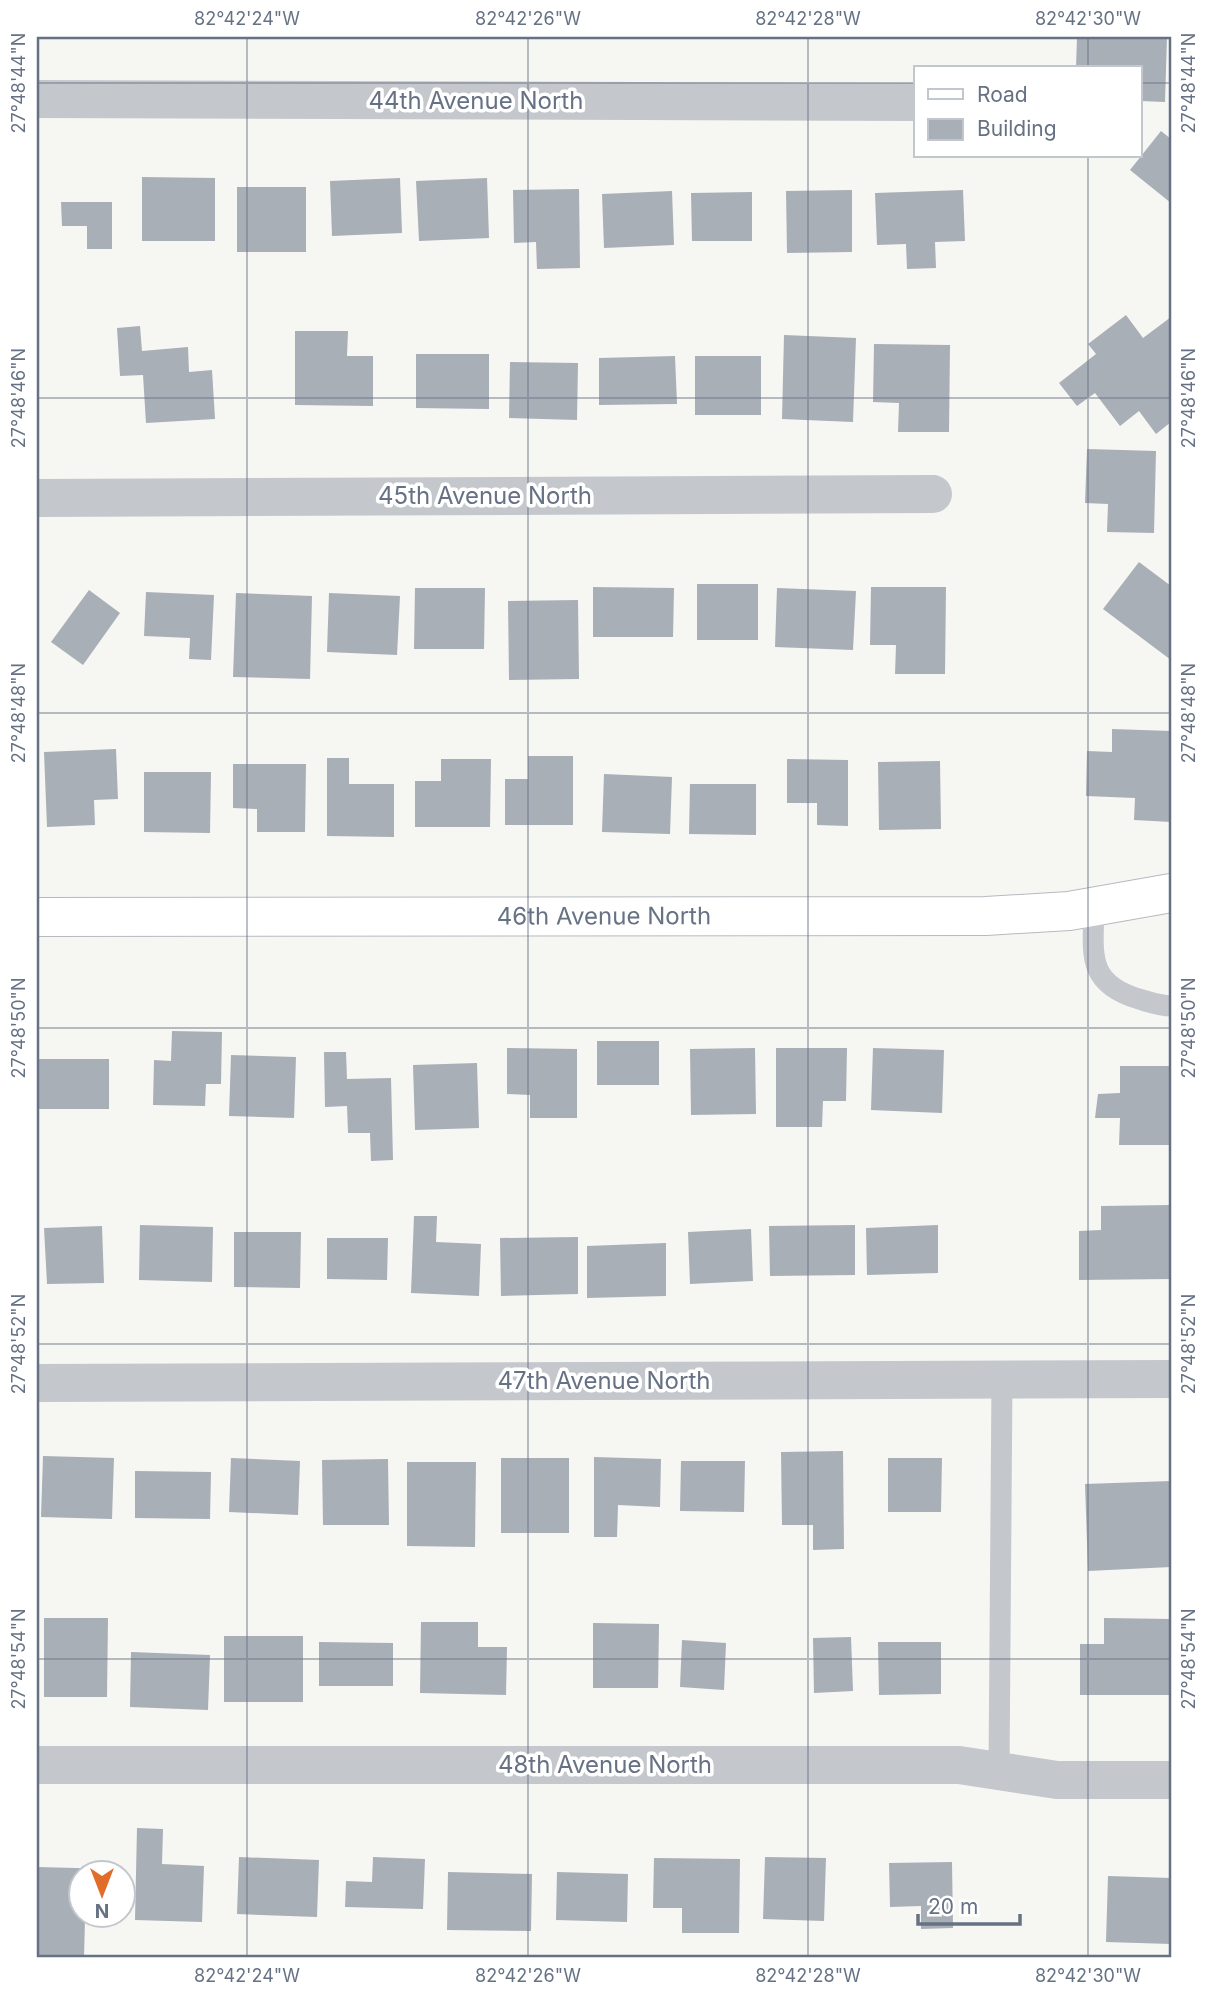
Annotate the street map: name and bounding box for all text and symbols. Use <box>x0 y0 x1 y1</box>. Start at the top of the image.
text: 82°42'24"W <box>194 8 300 29</box>
text: 82°42'26"W <box>475 8 581 29</box>
text: 82°42'28"W <box>755 8 861 29</box>
text: 82°42'30"W <box>1035 8 1141 29</box>
text: 27°48'44"N <box>8 33 29 133</box>
text: 27°48'44"N <box>1178 33 1199 133</box>
legend <box>914 66 1142 158</box>
text: Road <box>977 82 1028 107</box>
street label: 44th Avenue North <box>369 86 583 115</box>
text: Building <box>977 116 1057 141</box>
text: 27°48'46"N <box>8 348 29 448</box>
text: 27°48'46"N <box>1178 348 1199 448</box>
street label: 45th Avenue North <box>378 481 592 510</box>
text: 27°48'48"N <box>8 663 29 763</box>
text: 27°48'48"N <box>1178 663 1199 763</box>
street label: 46th Avenue North <box>497 901 711 931</box>
text: 27°48'50"N <box>8 978 29 1078</box>
text: 27°48'50"N <box>1178 978 1199 1078</box>
text: 27°48'52"N <box>8 1294 29 1394</box>
text: 27°48'52"N <box>1178 1294 1199 1394</box>
street label: 47th Avenue North <box>498 1366 710 1395</box>
text: 27°48'54"N <box>8 1608 29 1710</box>
text: 27°48'54"N <box>1178 1608 1199 1710</box>
street label: 48th Avenue North <box>498 1750 712 1779</box>
north arrow <box>66 1858 136 1928</box>
scale bar <box>918 1883 1019 1927</box>
text: 20 m <box>928 1894 978 1919</box>
text: N <box>95 1899 109 1922</box>
text: 82°42'24"W <box>194 1965 300 1986</box>
text: 82°42'26"W <box>475 1965 581 1986</box>
text: 82°42'28"W <box>755 1965 861 1986</box>
text: 82°42'30"W <box>1035 1965 1141 1986</box>

